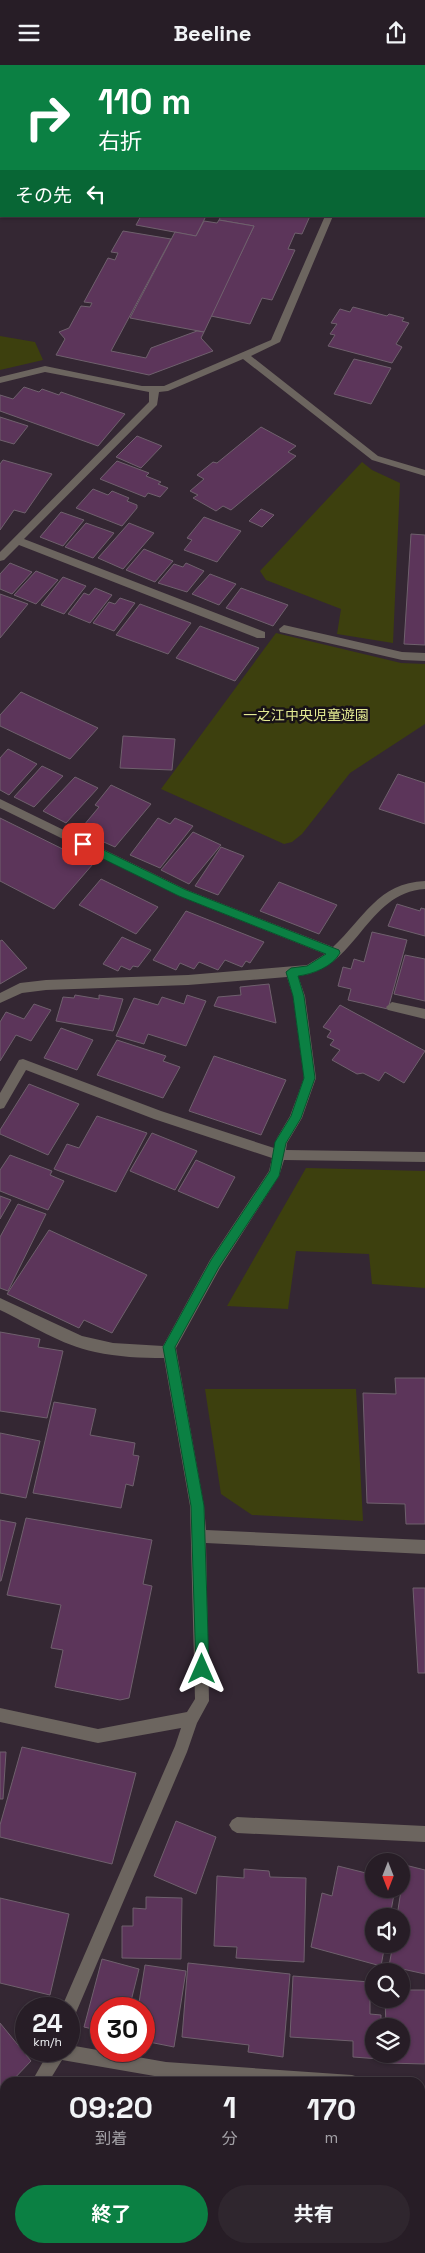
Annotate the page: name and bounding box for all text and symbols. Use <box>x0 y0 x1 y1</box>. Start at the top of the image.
icon: menu <box>15 19 43 47</box>
text: Beeline <box>174 19 251 47</box>
icon: share <box>382 19 410 47</box>
text: 110 m <box>98 80 191 124</box>
icon: right <box>15 85 80 150</box>
text: 右折 <box>98 127 142 155</box>
icon: left <box>82 180 110 208</box>
text: その先 <box>15 183 72 208</box>
park label: 一之江中央児童遊園 <box>243 706 369 724</box>
pin <box>62 823 104 865</box>
icon: arrive <box>69 830 97 858</box>
position arrow <box>175 1642 227 1694</box>
north arrow <box>365 1853 410 1897</box>
map controls <box>365 1853 410 2063</box>
button: sound <box>365 1908 410 1953</box>
button: search <box>365 1963 410 2008</box>
speed limit sign: 30 <box>90 1997 155 2062</box>
text: 24 <box>32 2007 63 2039</box>
button: layers <box>365 2018 410 2063</box>
text: km/h <box>33 2034 62 2050</box>
text: 09:20 <box>69 2088 153 2127</box>
text: 1 <box>223 2088 237 2127</box>
text: 170 <box>307 2090 356 2129</box>
text: m <box>325 2127 338 2148</box>
text: 到着 <box>95 2128 127 2149</box>
text: 分 <box>222 2128 238 2149</box>
button: 終了 <box>15 2185 208 2243</box>
button: 共有 <box>218 2185 410 2243</box>

